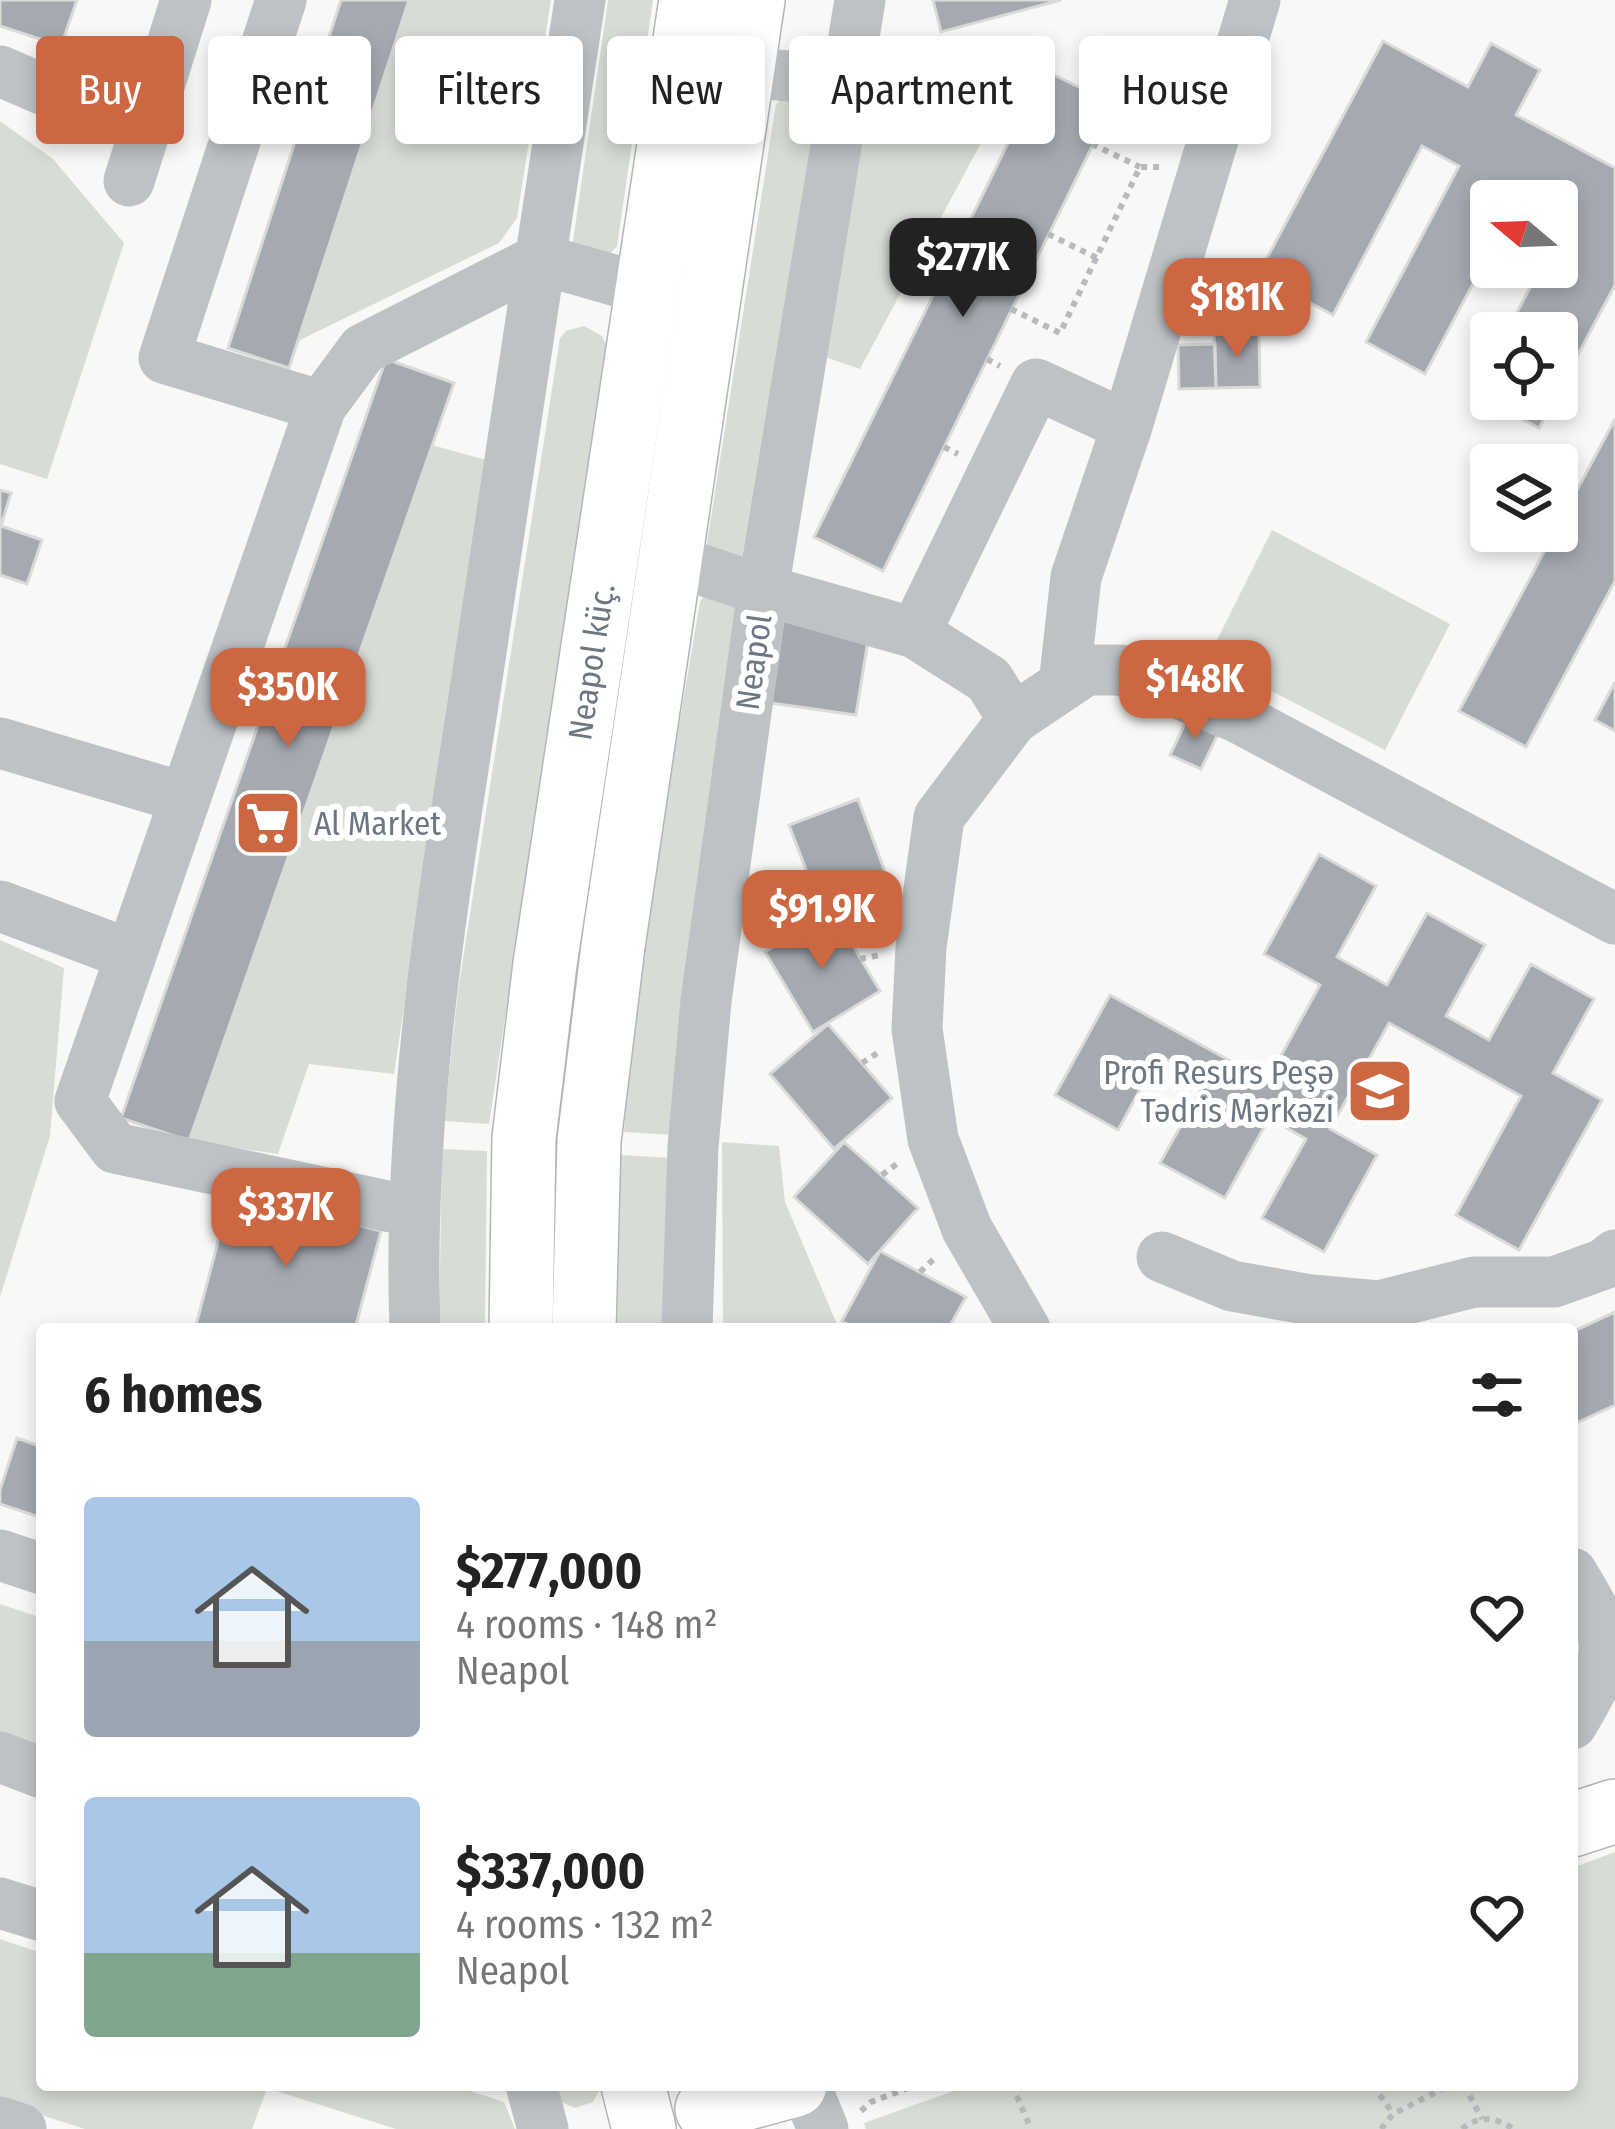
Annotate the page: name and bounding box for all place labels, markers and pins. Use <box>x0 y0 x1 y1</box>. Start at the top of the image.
pin: $277K <box>879 218 1047 320</box>
pin: $181K <box>1153 258 1321 360</box>
pin: $148K <box>1111 640 1279 742</box>
pin: $350K <box>204 648 372 750</box>
supermarket icon: Al Market <box>233 788 303 858</box>
place label: Al Market <box>314 804 441 844</box>
pin: $91.9K <box>724 870 920 972</box>
place label: Profi Resurs Peşə Tədris Mərkəzi <box>1103 1053 1334 1131</box>
school or university icon: Profi Resurs Peşə Tədris Mərkəzi <box>1345 1056 1415 1126</box>
pin: $337K <box>202 1168 370 1270</box>

